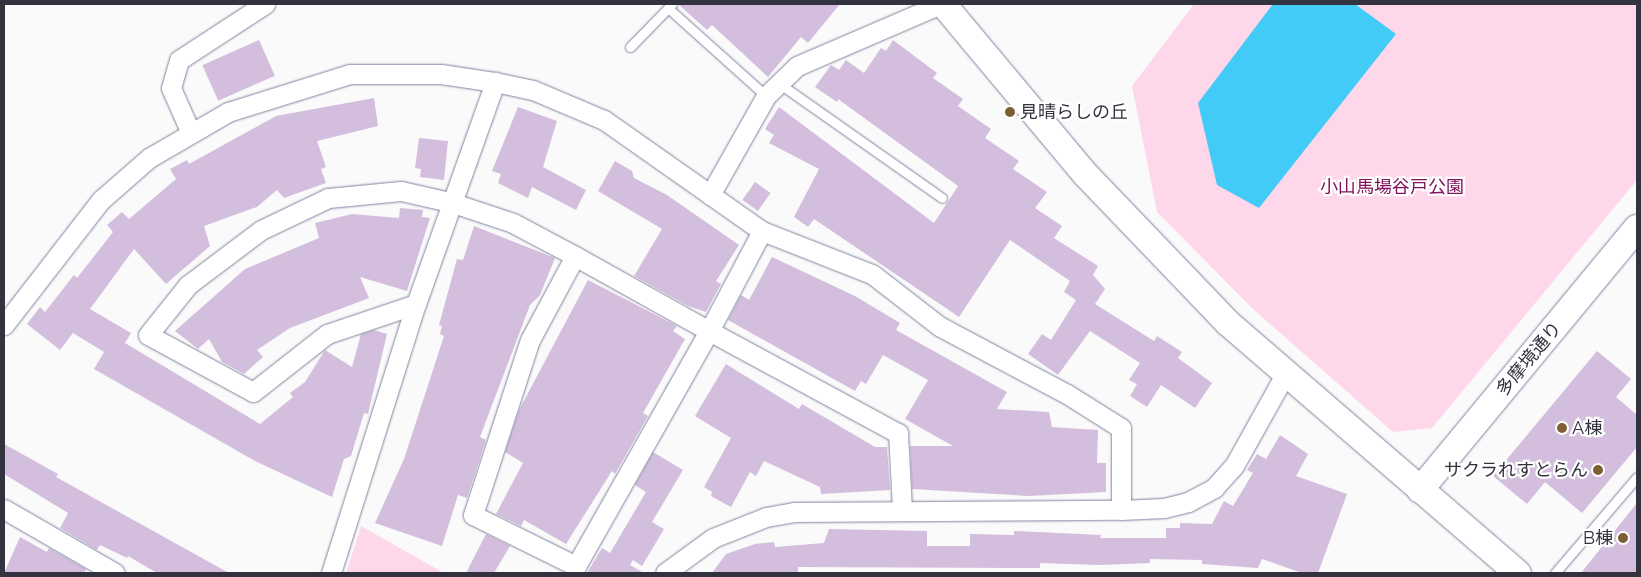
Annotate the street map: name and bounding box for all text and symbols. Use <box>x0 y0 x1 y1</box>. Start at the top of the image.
place label: 見晴らしの丘 <box>1020 101 1128 123</box>
marker: 見晴らしの丘 <box>1004 106 1016 118</box>
park label: 小山馬場谷戸公園 <box>1320 176 1464 198</box>
street label: 多摩境通り <box>1492 318 1566 400</box>
place label: A棟 <box>1572 417 1602 439</box>
marker: A棟 <box>1556 422 1568 434</box>
place label: サクラれすとらん <box>1444 459 1588 481</box>
marker: サクラれすとらん <box>1592 464 1604 476</box>
place label: B棟 <box>1583 527 1613 549</box>
marker: B棟 <box>1617 532 1629 544</box>

